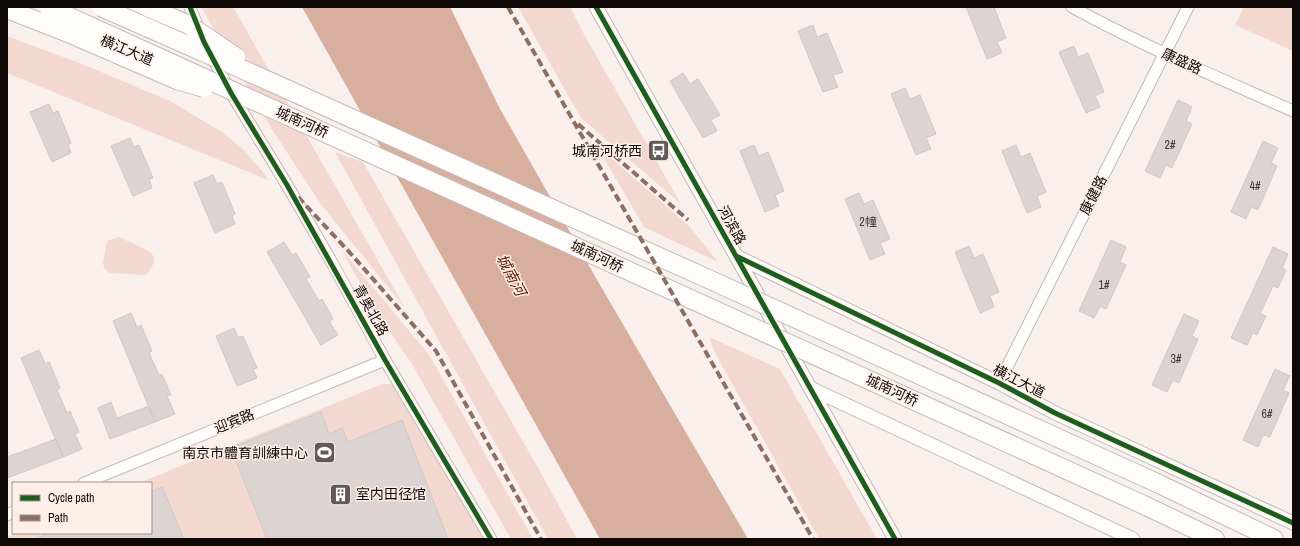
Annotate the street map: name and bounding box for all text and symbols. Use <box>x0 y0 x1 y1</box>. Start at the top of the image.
street label: 横江大道 <box>98 31 156 69</box>
street label: 康盛路 <box>1159 44 1205 78</box>
street label: 城南河桥 <box>273 102 331 142</box>
house number: 2# <box>1165 137 1176 153</box>
bus stop icon: 城南河桥西 <box>645 138 671 164</box>
place label: 城南河桥西 <box>572 142 642 160</box>
street label: 康健路 <box>1075 172 1111 218</box>
house number: 4# <box>1250 178 1261 194</box>
street label: 河滨路 <box>714 202 750 248</box>
house number: 2幢 <box>859 214 877 230</box>
street label: 城南河桥 <box>568 236 626 276</box>
water label: 城南河 <box>492 250 533 302</box>
house number: 1# <box>1099 277 1110 293</box>
street label: 青奥北路 <box>350 281 392 339</box>
house number: 3# <box>1171 351 1182 367</box>
street label: 横江大道 <box>990 360 1048 402</box>
street label: 城南河桥 <box>863 370 921 410</box>
street label: 迎宾路 <box>211 405 257 437</box>
house number: 6# <box>1262 406 1273 422</box>
sports icon: 南京市體育訓練中心 <box>311 440 337 466</box>
place label: 南京市體育訓練中心 <box>182 444 308 462</box>
building icon: 室内田径馆 <box>327 481 353 507</box>
legend <box>12 482 152 534</box>
place label: 室内田径馆 <box>356 485 426 503</box>
text: Cycle path <box>48 490 95 506</box>
text: Path <box>48 510 68 526</box>

